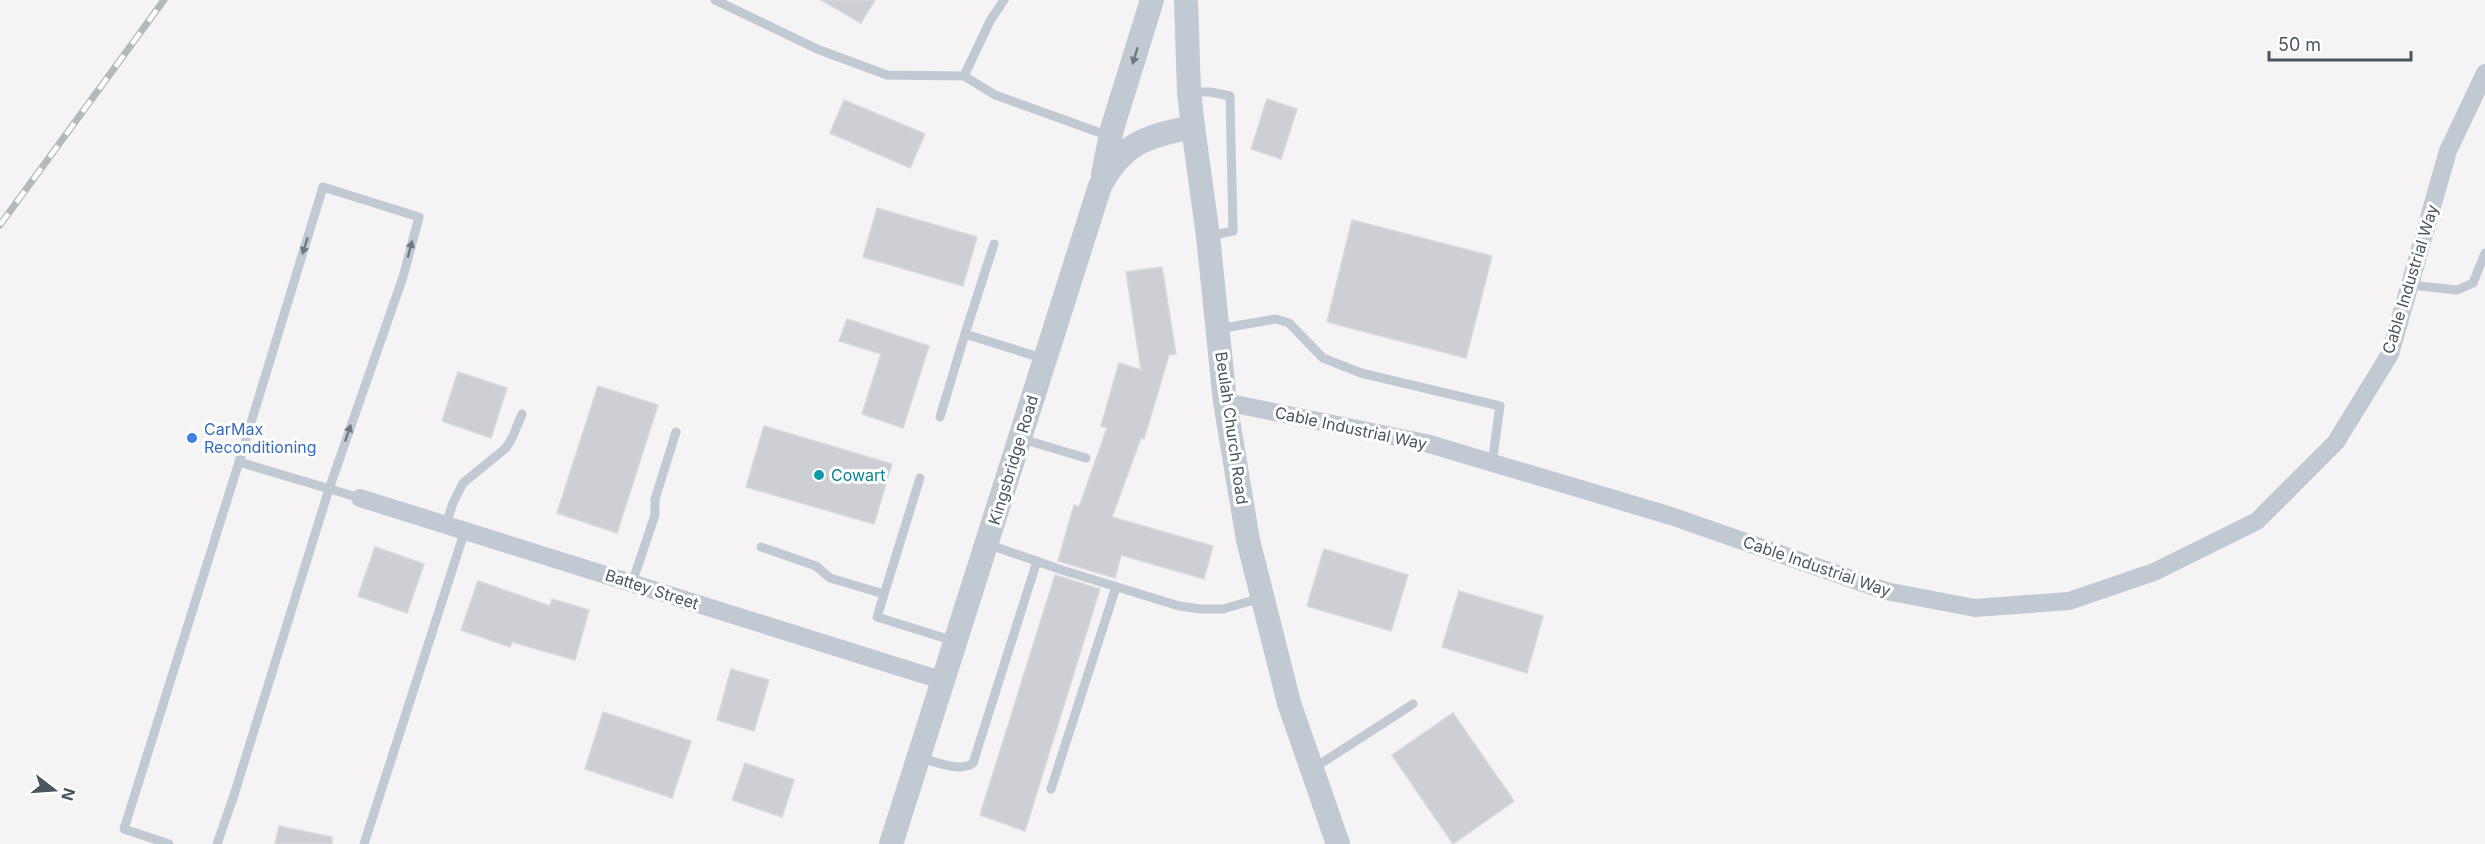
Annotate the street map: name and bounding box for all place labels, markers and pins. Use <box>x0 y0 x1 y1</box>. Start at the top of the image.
place label: CarMax Reconditioning <box>204 419 317 457</box>
marker: CarMax Reconditioning <box>185 431 199 445</box>
place label: Cowart <box>831 465 886 485</box>
marker: Cowart <box>812 468 826 482</box>

